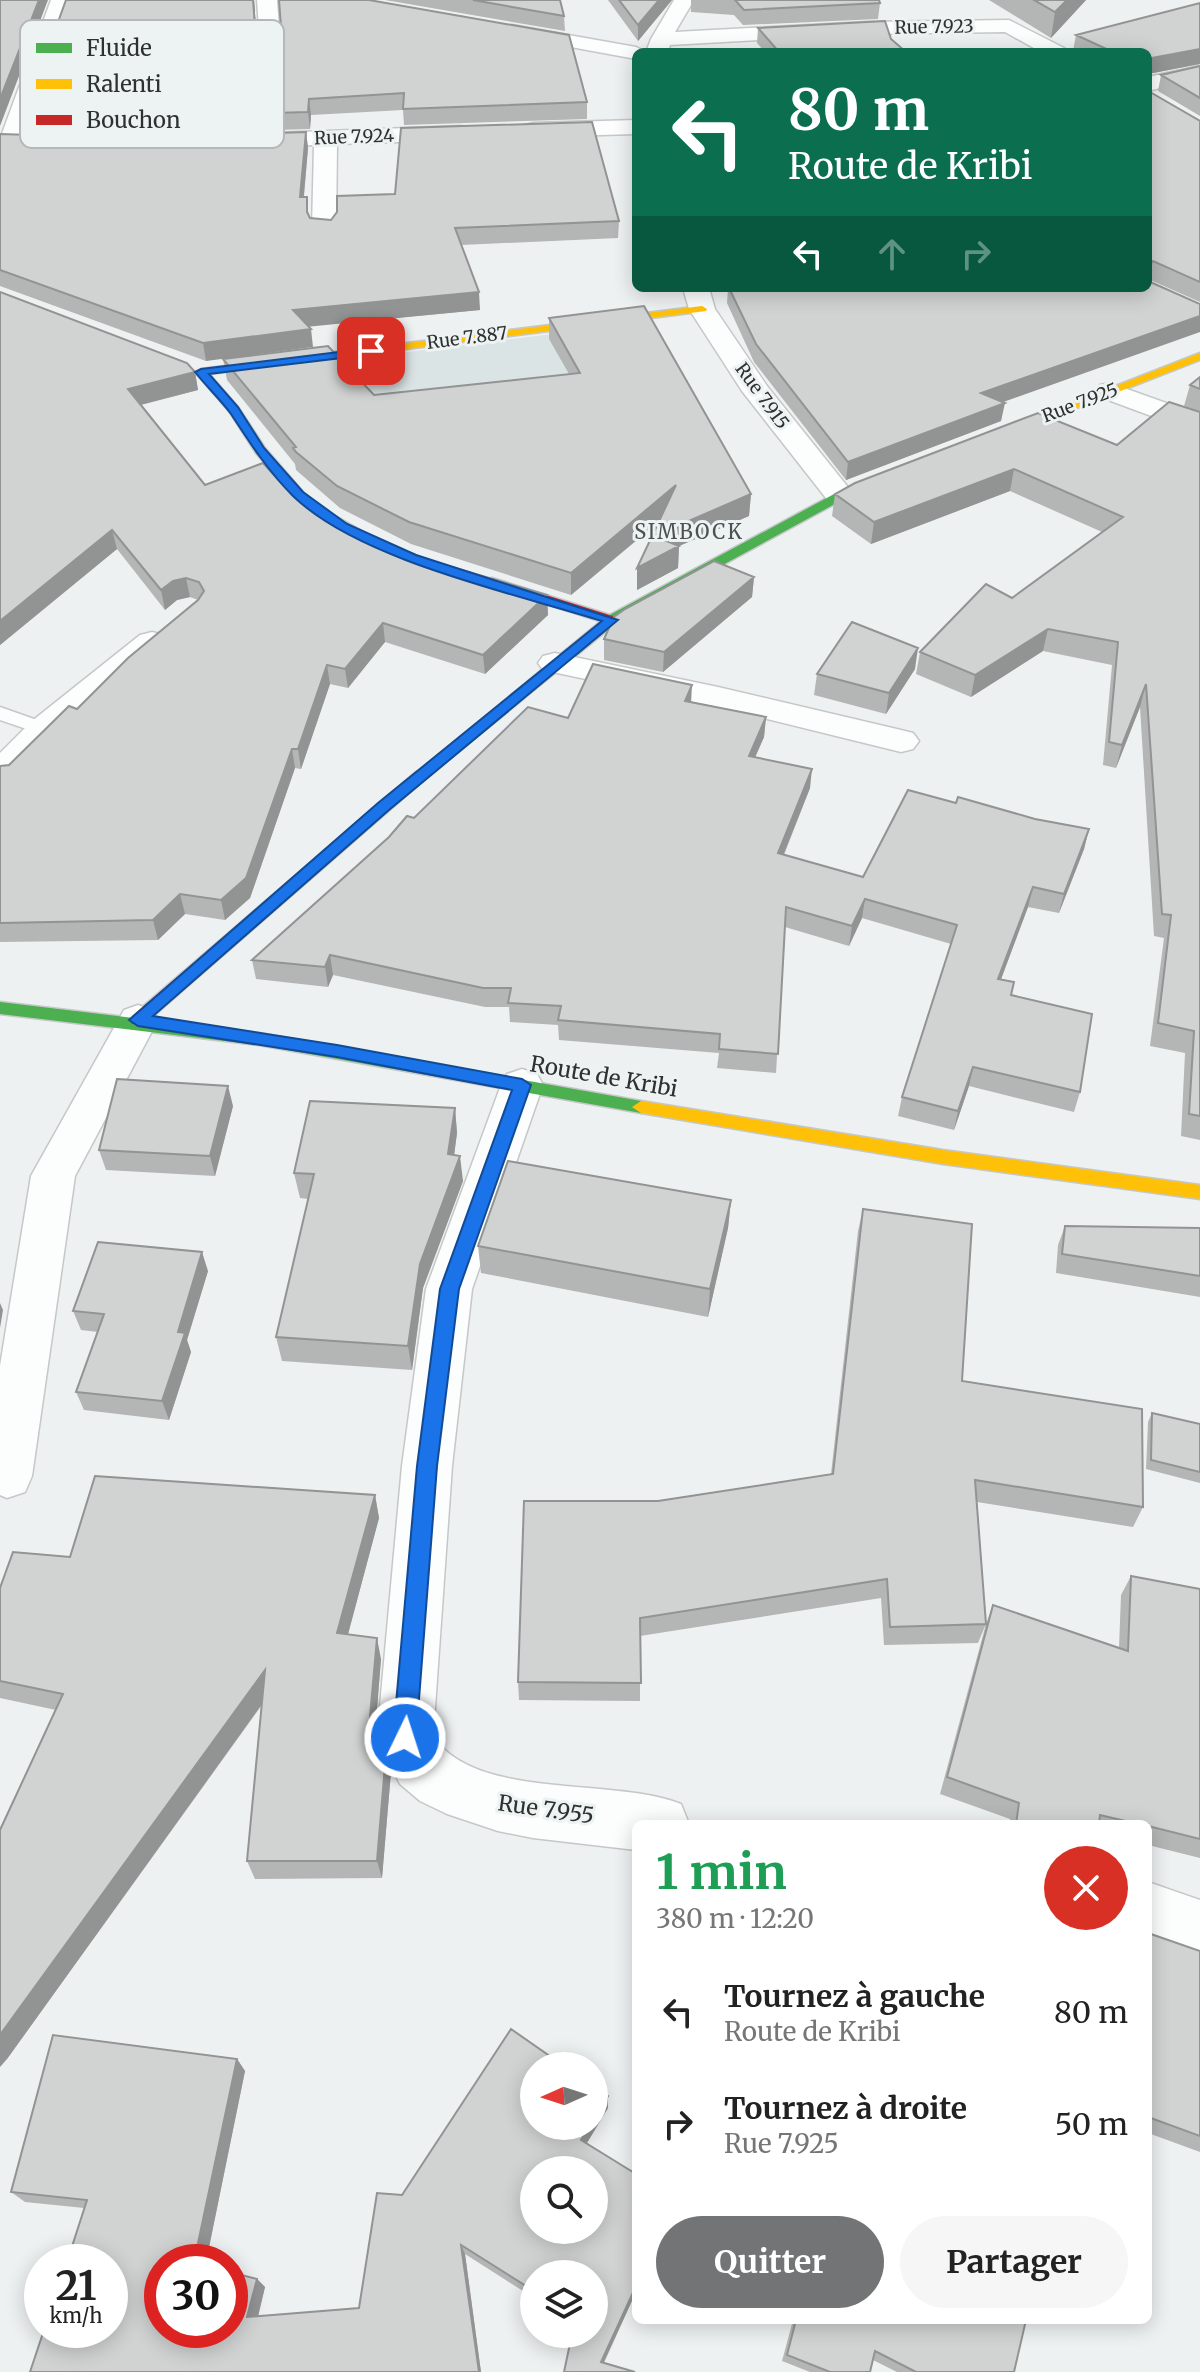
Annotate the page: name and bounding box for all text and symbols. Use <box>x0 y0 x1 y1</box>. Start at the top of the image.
street label: Rue 7.923 <box>894 14 974 39</box>
legend <box>20 20 284 148</box>
text: Fluide <box>86 34 152 62</box>
text: Ralenti <box>86 70 162 98</box>
text: 80 m <box>788 75 929 145</box>
icon: left <box>656 80 760 184</box>
text: Bouchon <box>86 106 181 134</box>
street label: Rue 7.924 <box>314 124 394 149</box>
text: Route de Kribi <box>788 144 1032 189</box>
icon: left <box>786 232 830 276</box>
icon: ahead <box>870 232 914 276</box>
icon: right <box>954 232 998 276</box>
pin <box>337 317 405 385</box>
street label: Rue 7.887 <box>425 321 509 354</box>
icon: arrive <box>349 329 393 373</box>
street label: Rue 7.915 <box>731 358 794 434</box>
street label: Rue 7.925 <box>1039 378 1121 428</box>
district label: SIMBOCK <box>634 519 744 544</box>
street label: Route de Kribi <box>528 1049 680 1103</box>
position arrow <box>363 1696 447 1780</box>
street label: Rue 7.955 <box>496 1788 596 1830</box>
text: 1 min <box>656 1842 787 1902</box>
button: close <box>1044 1846 1128 1930</box>
text: 380 m · 12:20 <box>656 1902 814 1935</box>
text: Tournez à gauche <box>724 1977 985 2015</box>
icon: left <box>656 1990 700 2034</box>
text: 80 m <box>1054 1993 1128 2031</box>
text: Route de Kribi <box>724 2015 900 2048</box>
north arrow <box>520 2052 608 2140</box>
map controls <box>520 2052 608 2348</box>
text: Tournez à droite <box>724 2089 967 2127</box>
icon: right <box>656 2102 700 2146</box>
text: 50 m <box>1055 2105 1128 2143</box>
text: Rue 7.925 <box>724 2127 839 2160</box>
button: search <box>520 2156 608 2244</box>
button: Quitter <box>656 2216 884 2308</box>
button: Partager <box>900 2216 1128 2308</box>
speed limit sign: 30 <box>144 2244 248 2348</box>
button: layers <box>520 2260 608 2348</box>
text: 21 <box>56 2261 96 2311</box>
text: km/h <box>50 2303 102 2328</box>

